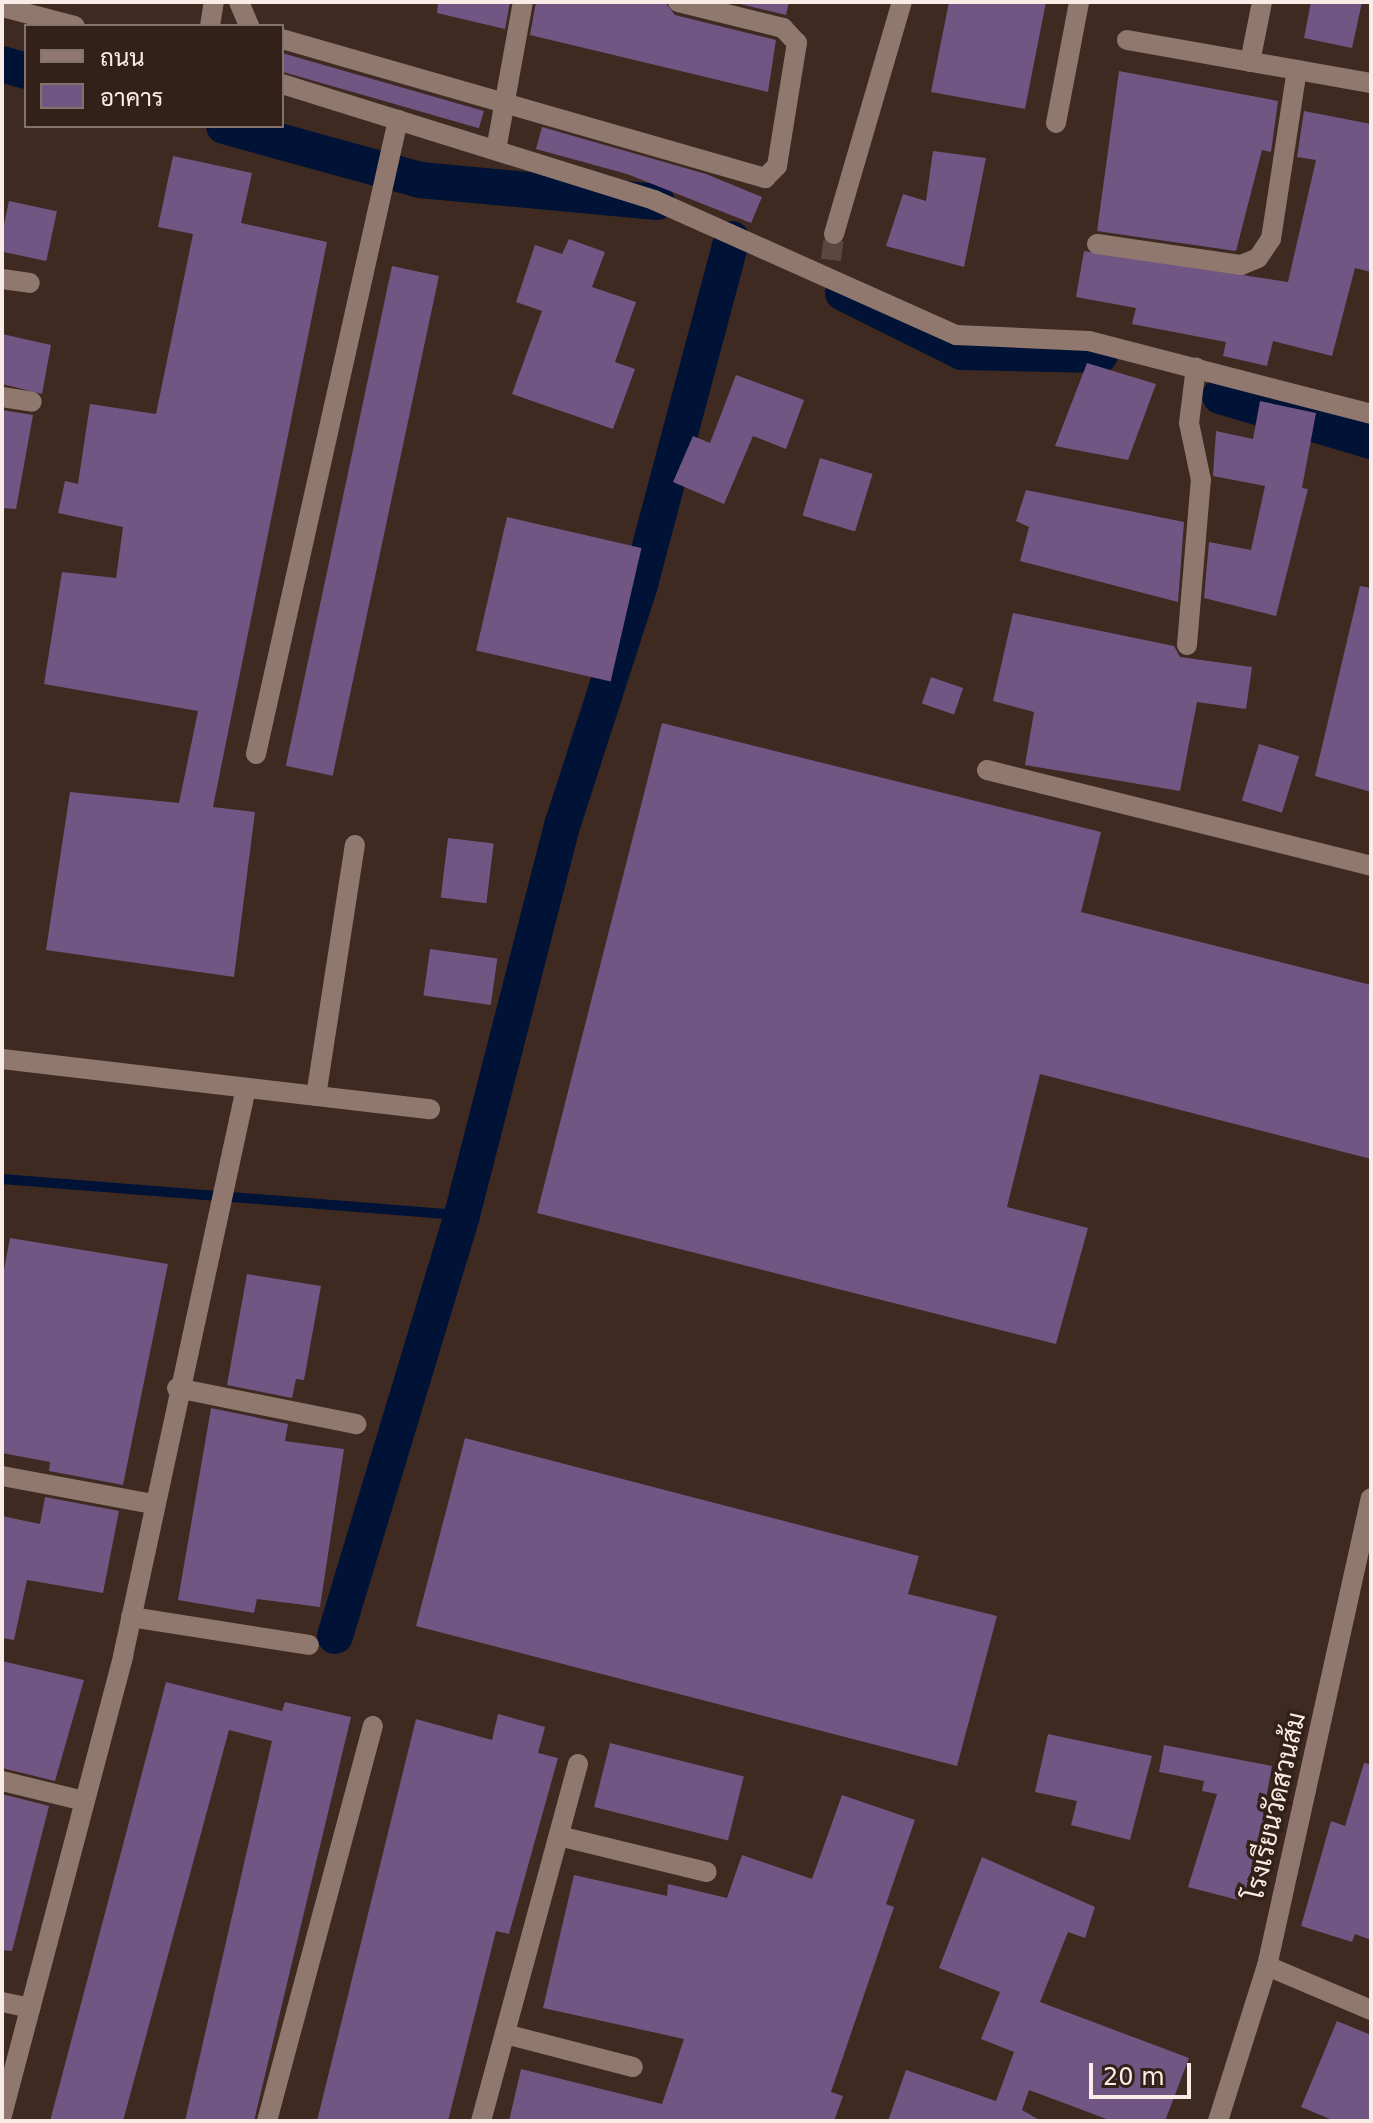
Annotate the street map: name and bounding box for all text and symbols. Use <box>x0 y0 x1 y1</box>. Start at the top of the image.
legend <box>24 24 284 128</box>
text: ถนน <box>100 44 145 72</box>
text: อาคาร <box>100 84 163 112</box>
street label: โรงเรียนวัดสวนส้ม <box>1239 1709 1313 1903</box>
scale bar <box>1093 2047 1195 2097</box>
text: 20 m <box>1103 2063 1165 2091</box>

